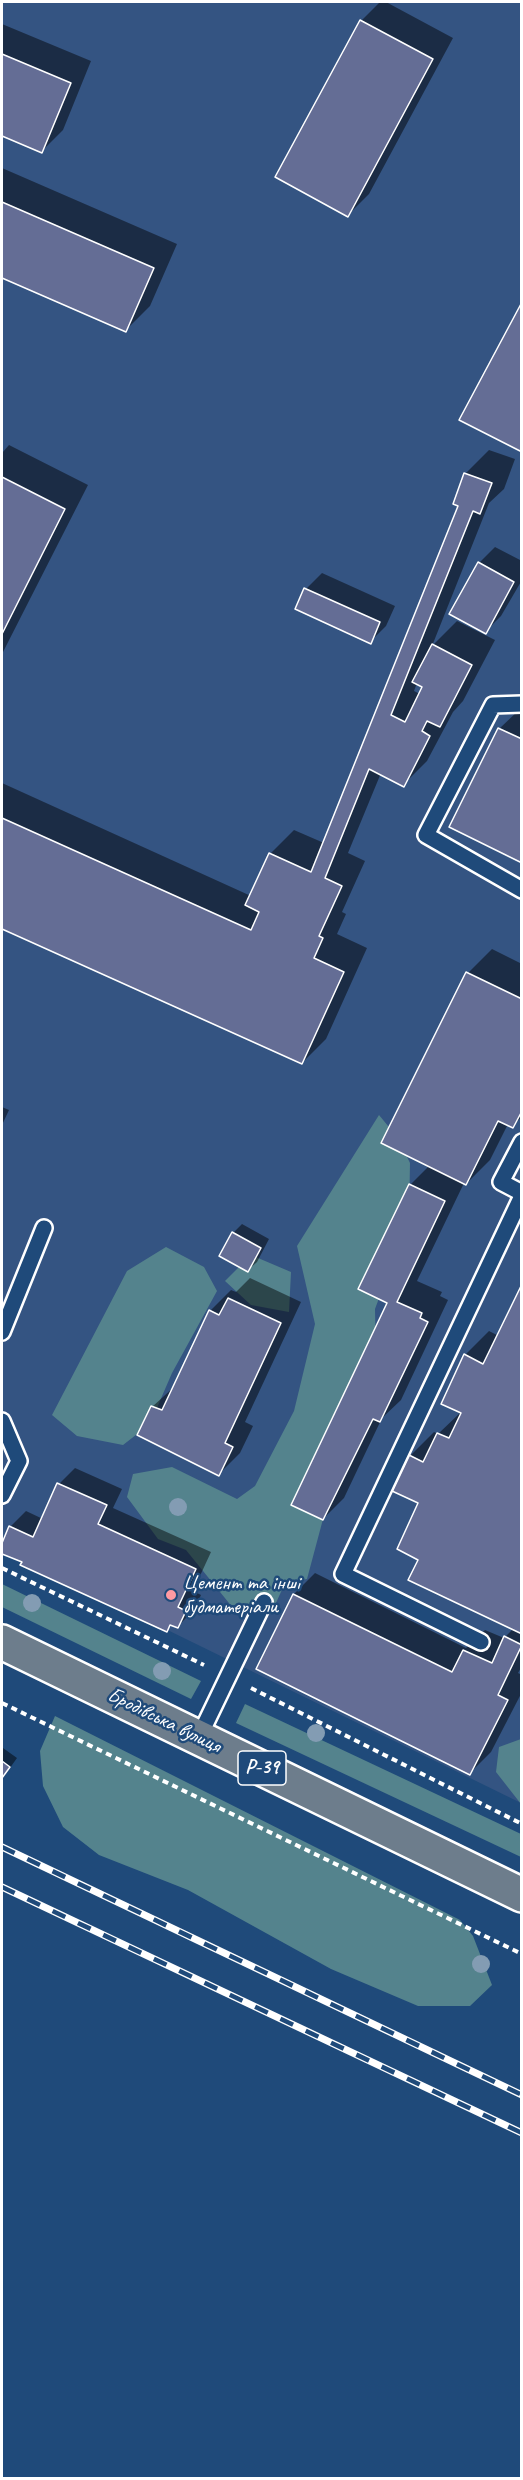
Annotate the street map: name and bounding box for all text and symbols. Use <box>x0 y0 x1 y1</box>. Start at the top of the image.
place label: Цемент та інші будматеріали <box>183 1570 300 1620</box>
marker: Цемент та інші будматеріали <box>164 1588 178 1602</box>
street label: Бродівська вулиця <box>103 1683 225 1759</box>
road number: Р-39 <box>238 1751 286 1785</box>

